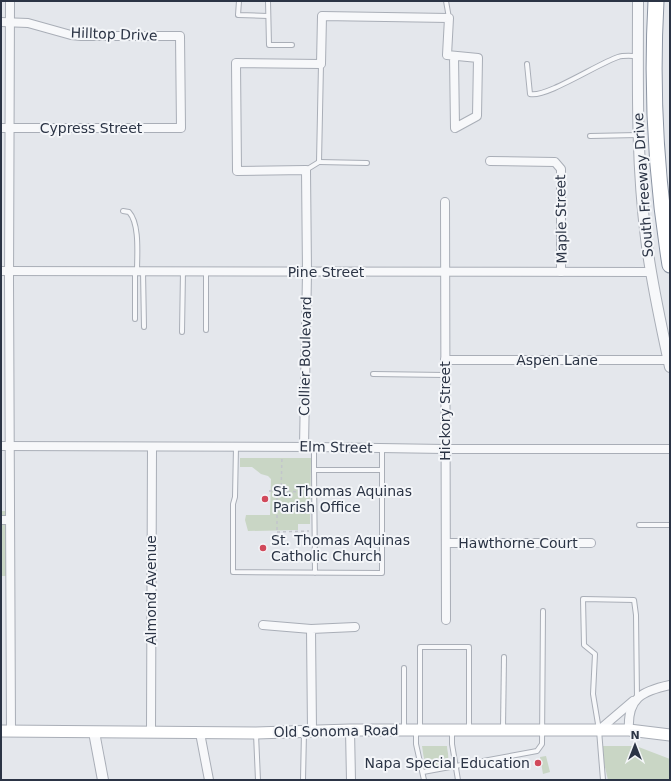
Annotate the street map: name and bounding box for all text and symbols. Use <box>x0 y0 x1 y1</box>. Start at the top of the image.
street label: Hilltop Drive <box>70 24 158 44</box>
street label: South Freeway Drive <box>630 112 656 258</box>
street label: Cypress Street <box>40 120 143 136</box>
street label: Maple Street <box>552 174 570 264</box>
street label: Pine Street <box>288 264 365 280</box>
street label: Collier Boulevard <box>296 296 314 416</box>
street label: Aspen Lane <box>516 352 598 368</box>
street label: Hickory Street <box>437 361 453 461</box>
street label: Elm Street <box>299 438 373 456</box>
place label: St. Thomas Aquinas Parish Office <box>273 483 412 515</box>
marker: St. Thomas Aquinas Parish Office <box>260 494 270 504</box>
place label: St. Thomas Aquinas Catholic Church <box>271 532 410 564</box>
street label: Almond Avenue <box>143 535 159 645</box>
street label: Hawthorne Court <box>458 535 578 551</box>
marker: St. Thomas Aquinas Catholic Church <box>258 543 268 553</box>
street label: Old Sonoma Road <box>273 722 399 740</box>
north arrow <box>615 725 655 765</box>
text: N <box>630 729 640 742</box>
place label: Napa Special Education <box>364 755 530 771</box>
marker: Napa Special Education <box>533 758 543 768</box>

